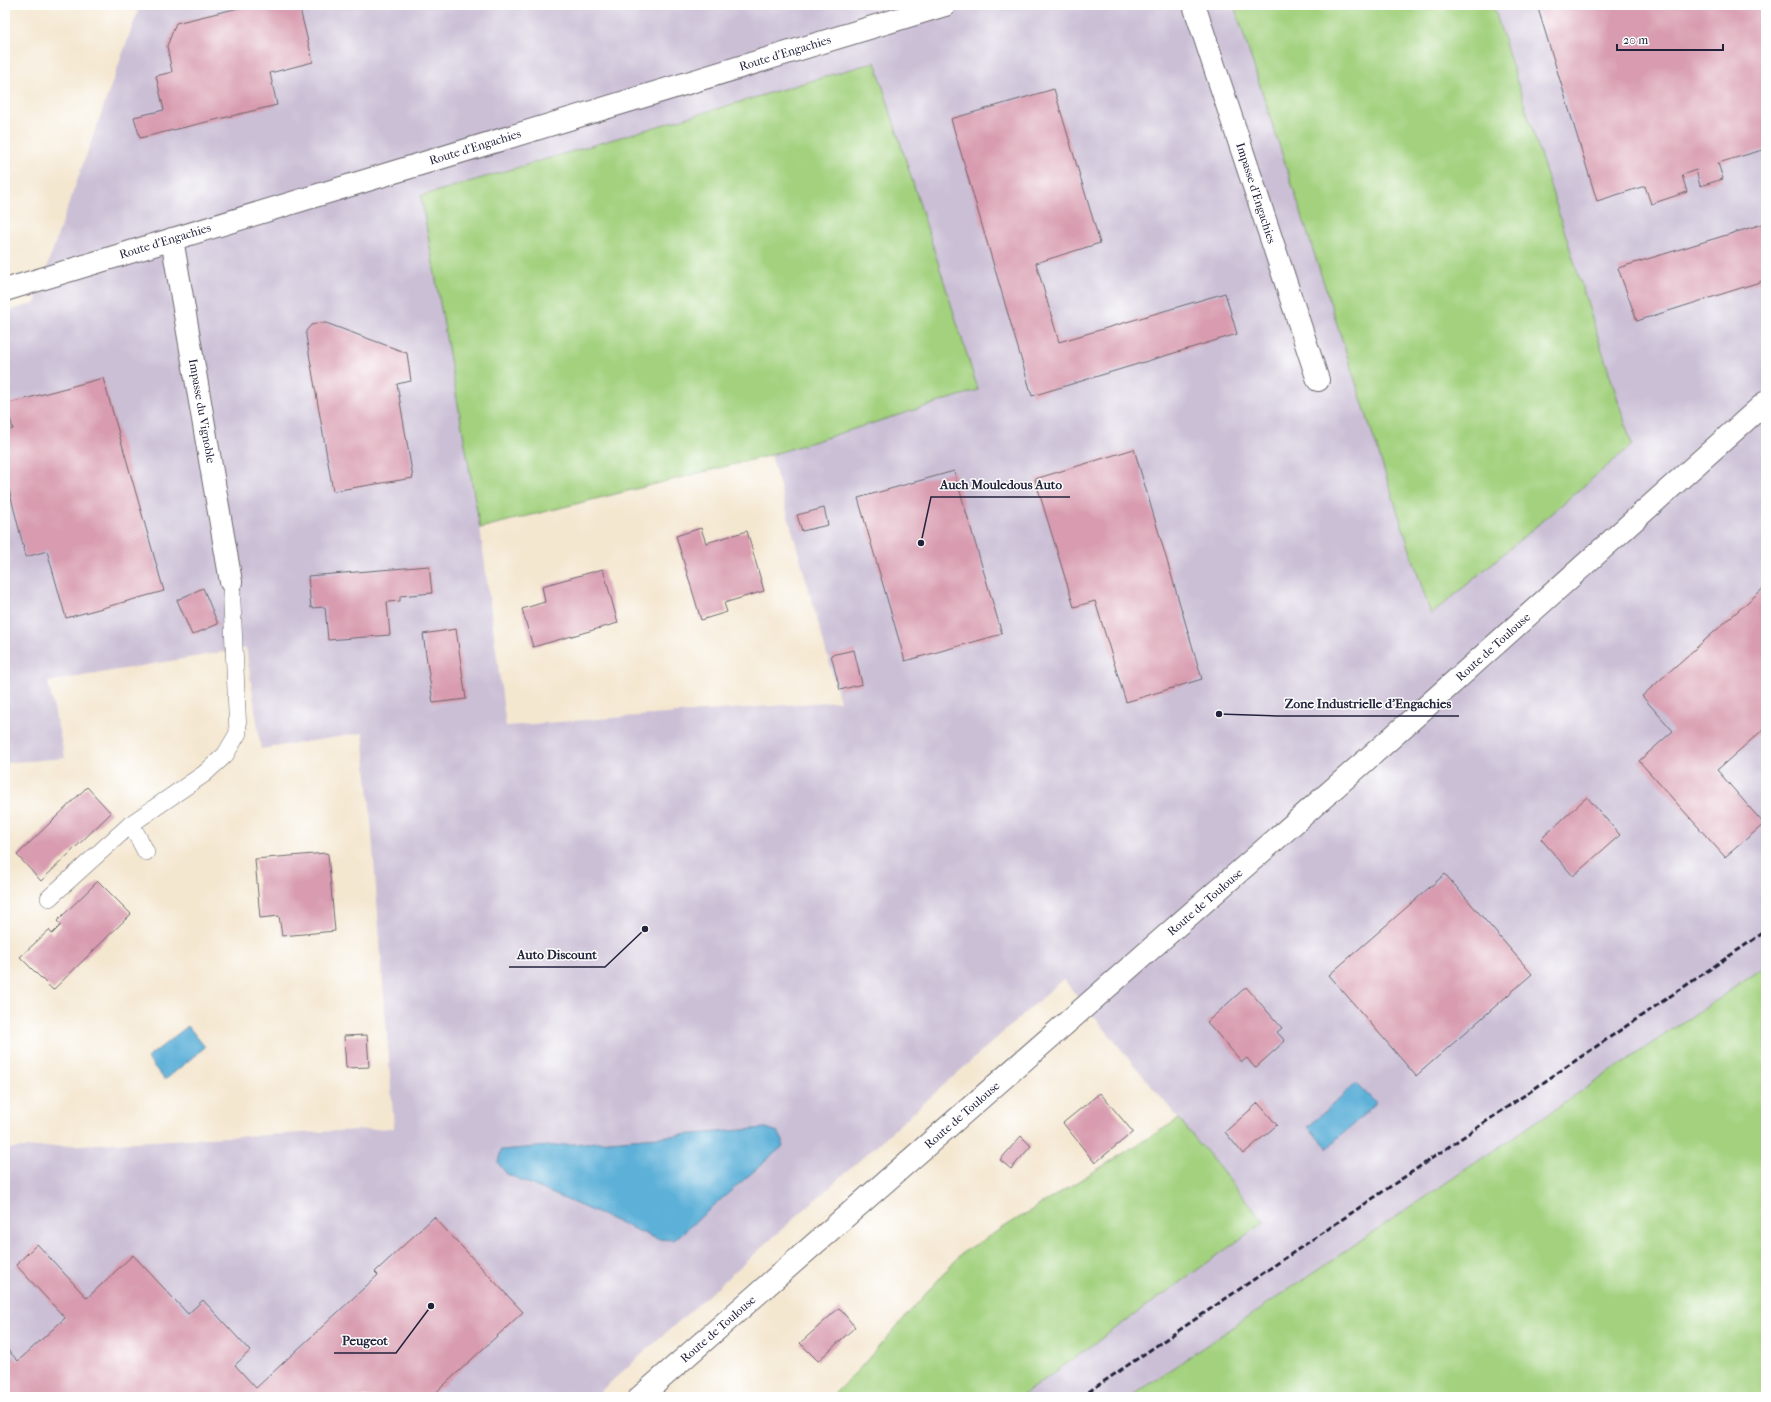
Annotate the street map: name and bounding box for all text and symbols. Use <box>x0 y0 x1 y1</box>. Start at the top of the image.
scale bar <box>1617 26 1723 52</box>
street label: Route d'Engachies <box>737 32 833 74</box>
text: 20 m <box>1623 33 1648 47</box>
street label: Route d'Engachies <box>427 126 523 168</box>
street label: Impasse d'Engachies <box>1233 141 1279 246</box>
street label: Route d'Engachies <box>117 220 213 262</box>
street label: Impasse du Vignoble <box>186 358 218 464</box>
callout: Auch Mouledous Auto <box>931 472 1070 497</box>
text: Auch Mouledous Auto <box>939 477 1063 492</box>
street label: Route de Toulouse <box>1453 610 1533 684</box>
callout: Zone Industrielle d'Engachies <box>1277 691 1459 716</box>
text: Zone Industrielle d'Engachies <box>1285 696 1452 712</box>
street label: Route de Toulouse <box>1164 865 1246 939</box>
callout: Auto Discount <box>509 942 605 967</box>
text: Auto Discount <box>516 947 597 962</box>
street label: Route de Toulouse <box>921 1078 1003 1152</box>
street label: Route de Toulouse <box>677 1292 759 1366</box>
callout: Peugeot <box>334 1328 396 1353</box>
text: Peugeot <box>342 1333 388 1349</box>

